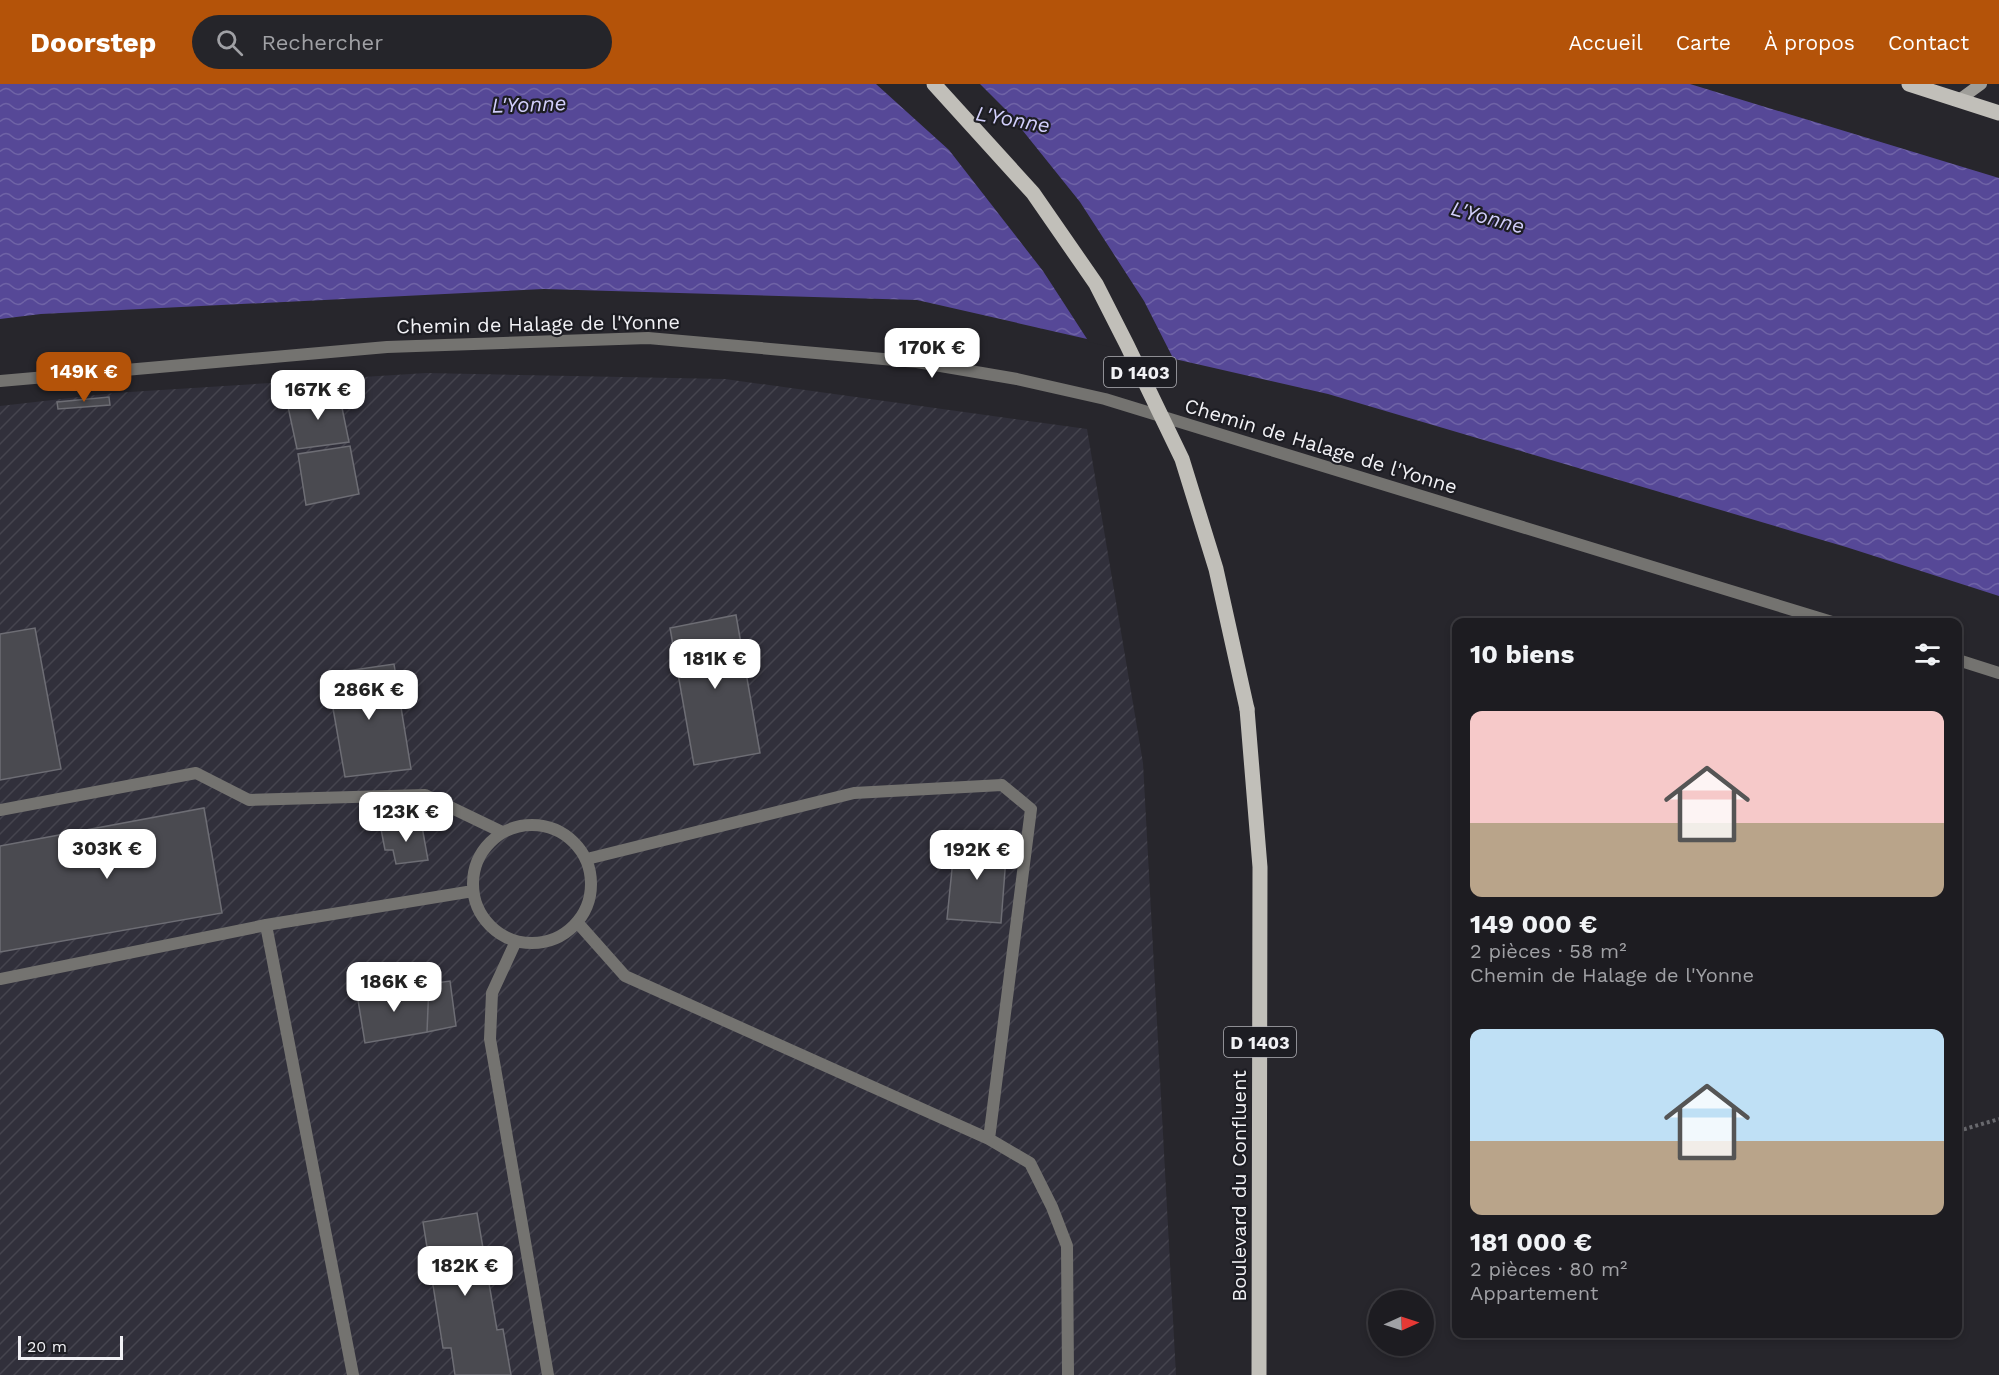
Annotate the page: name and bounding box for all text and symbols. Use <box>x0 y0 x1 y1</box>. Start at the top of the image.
search box <box>192 15 612 69</box>
text: Doorstep <box>30 26 156 59</box>
icon: search <box>213 26 246 59</box>
text: Rechercher <box>261 30 383 55</box>
text: Accueil <box>1568 30 1643 55</box>
text: Carte <box>1676 30 1731 55</box>
text: À propos <box>1764 30 1855 55</box>
text: Contact <box>1888 30 1969 55</box>
water label: L'Yonne <box>491 90 567 118</box>
water label: L'Yonne <box>974 100 1052 138</box>
water label: L'Yonne <box>1449 195 1527 239</box>
street label: Chemin de Halage de l'Yonne <box>396 310 680 338</box>
pin: 170K € <box>883 328 981 379</box>
text: 170K € <box>899 335 965 359</box>
pin: 149K € <box>35 352 133 403</box>
road number: D 1403 <box>1104 357 1176 387</box>
text: 149K € <box>50 359 118 383</box>
pin: 167K € <box>269 370 367 421</box>
text: 167K € <box>285 377 351 401</box>
street label: Chemin de Halage de l'Yonne <box>1182 393 1460 499</box>
icon: filters <box>1911 638 1944 671</box>
pin: 181K € <box>666 639 764 690</box>
text: 10 biens <box>1470 639 1574 669</box>
text: 181K € <box>683 646 747 670</box>
pin: 286K € <box>320 670 418 721</box>
text: 286K € <box>334 677 404 701</box>
icon: home <box>1653 750 1761 858</box>
pin: 123K € <box>357 792 455 843</box>
text: 123K € <box>373 799 439 823</box>
pin: 303K € <box>58 829 156 880</box>
pin: 192K € <box>928 830 1026 881</box>
text: 303K € <box>72 836 142 860</box>
text: 192K € <box>944 837 1010 861</box>
text: 149 000 € <box>1470 909 1597 939</box>
text: 2 pièces · 58 m² <box>1470 939 1626 963</box>
pin: 186K € <box>345 962 443 1013</box>
text: Chemin de Halage de l'Yonne <box>1470 963 1754 987</box>
text: 186K € <box>361 969 428 993</box>
road number: D 1403 <box>1224 1027 1296 1057</box>
icon: home <box>1653 1068 1761 1176</box>
street label: Boulevard du Confluent <box>1227 1070 1251 1302</box>
text: 181 000 € <box>1470 1227 1592 1257</box>
pin: 182K € <box>416 1246 514 1297</box>
text: 182K € <box>432 1253 498 1277</box>
text: 2 pièces · 80 m² <box>1470 1257 1627 1281</box>
text: Appartement <box>1470 1281 1598 1305</box>
north arrow <box>1368 1290 1434 1356</box>
map controls <box>1368 1290 1434 1356</box>
scale bar <box>18 1333 123 1360</box>
text: 20 m <box>27 1337 67 1356</box>

